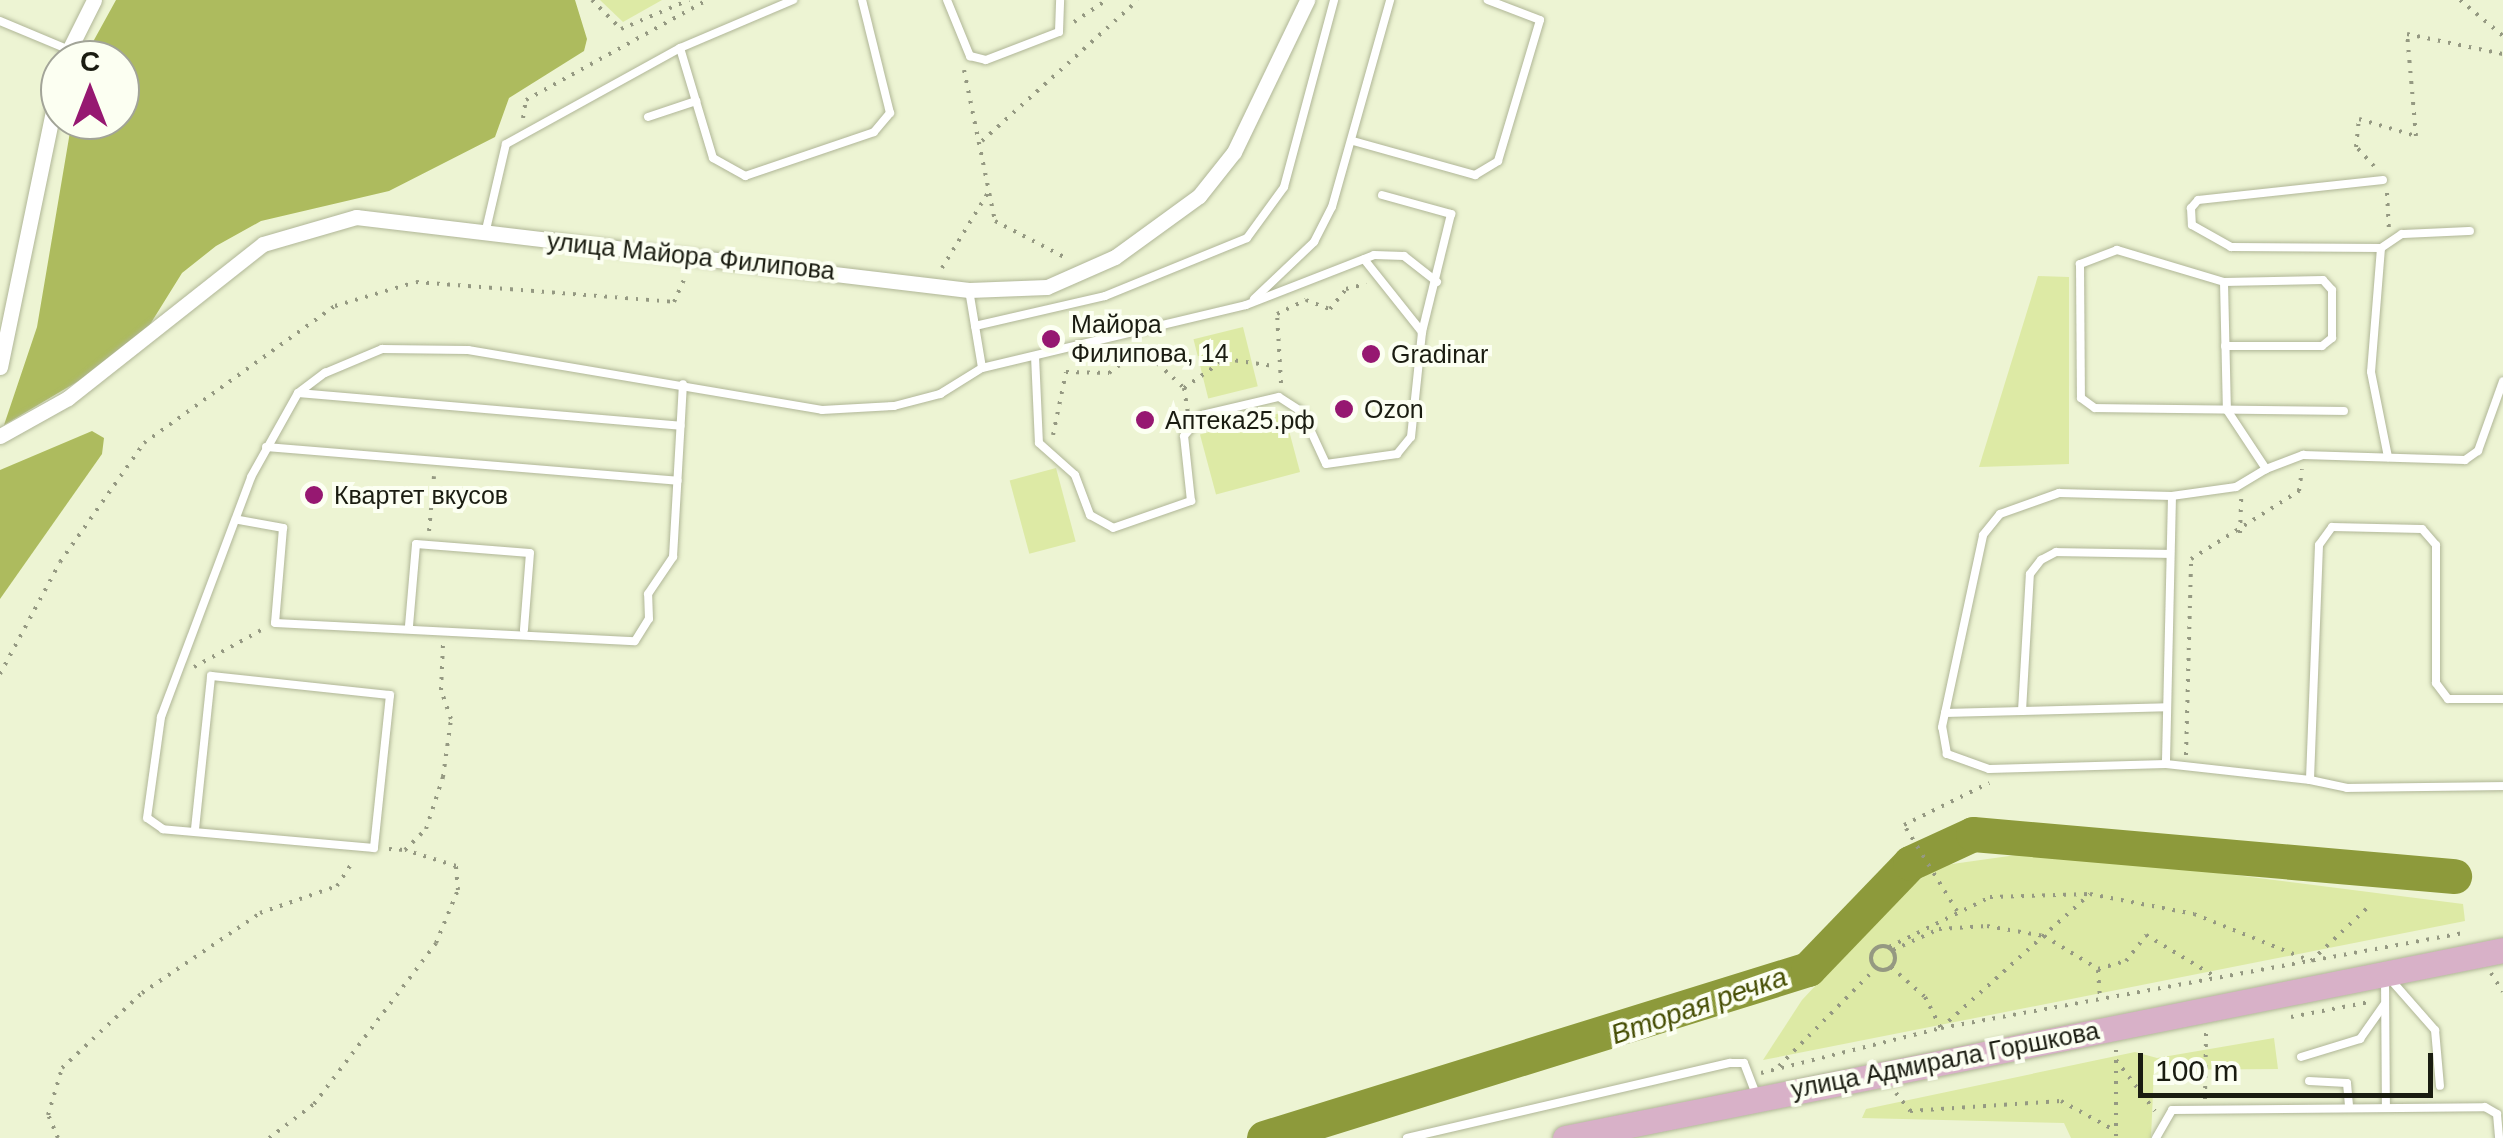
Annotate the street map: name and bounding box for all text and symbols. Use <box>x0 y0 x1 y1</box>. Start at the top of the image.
north arrow <box>40 40 140 140</box>
text: С <box>80 46 100 77</box>
street label: улица Майора Филипова <box>546 226 836 286</box>
place label: Майора Филипова, 14 <box>1071 310 1229 369</box>
marker: Майора Филипова, 14 <box>1040 328 1062 350</box>
place label: Gradinar <box>1391 339 1488 369</box>
marker: Gradinar <box>1360 343 1382 365</box>
place label: Ozon <box>1364 394 1424 424</box>
marker: Ozon <box>1333 398 1355 420</box>
place label: Аптека25.рф <box>1165 405 1315 435</box>
marker: Аптека25.рф <box>1134 409 1156 431</box>
place label: Квартет вкусов <box>334 480 508 510</box>
marker: Квартет вкусов <box>303 484 325 506</box>
water label: Вторая речка <box>1607 960 1791 1052</box>
street label: улица Адмирала Горшкова <box>1788 1015 2102 1105</box>
scale bar <box>2143 1033 2438 1095</box>
text: 100 m <box>2155 1054 2238 1087</box>

